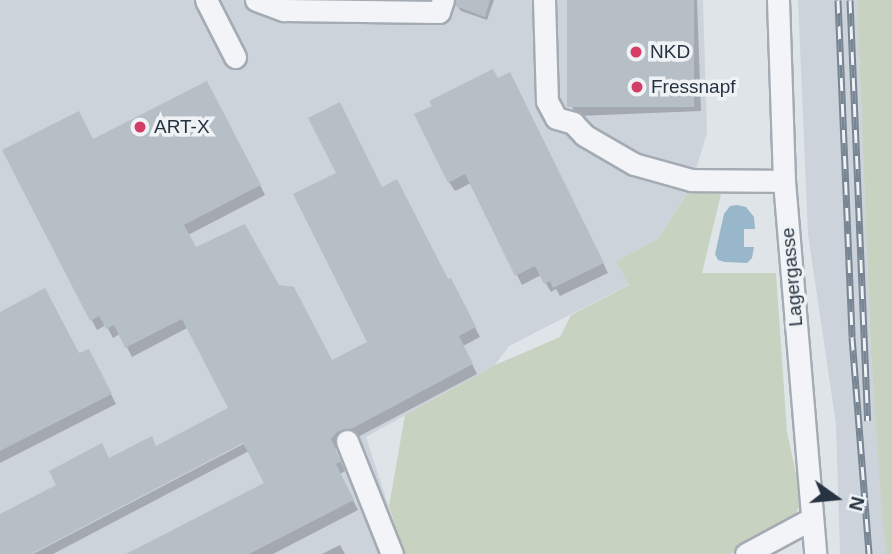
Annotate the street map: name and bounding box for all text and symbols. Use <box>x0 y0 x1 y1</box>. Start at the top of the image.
place label: NKD <box>650 41 690 63</box>
marker: NKD <box>628 44 644 60</box>
place label: Fressnapf <box>651 76 735 98</box>
marker: Fressnapf <box>629 79 645 95</box>
place label: ART-X <box>154 116 210 138</box>
marker: ART-X <box>132 119 148 135</box>
street label: Lagergasse <box>776 227 808 327</box>
north arrow <box>801 463 871 533</box>
text: N <box>845 494 869 513</box>

